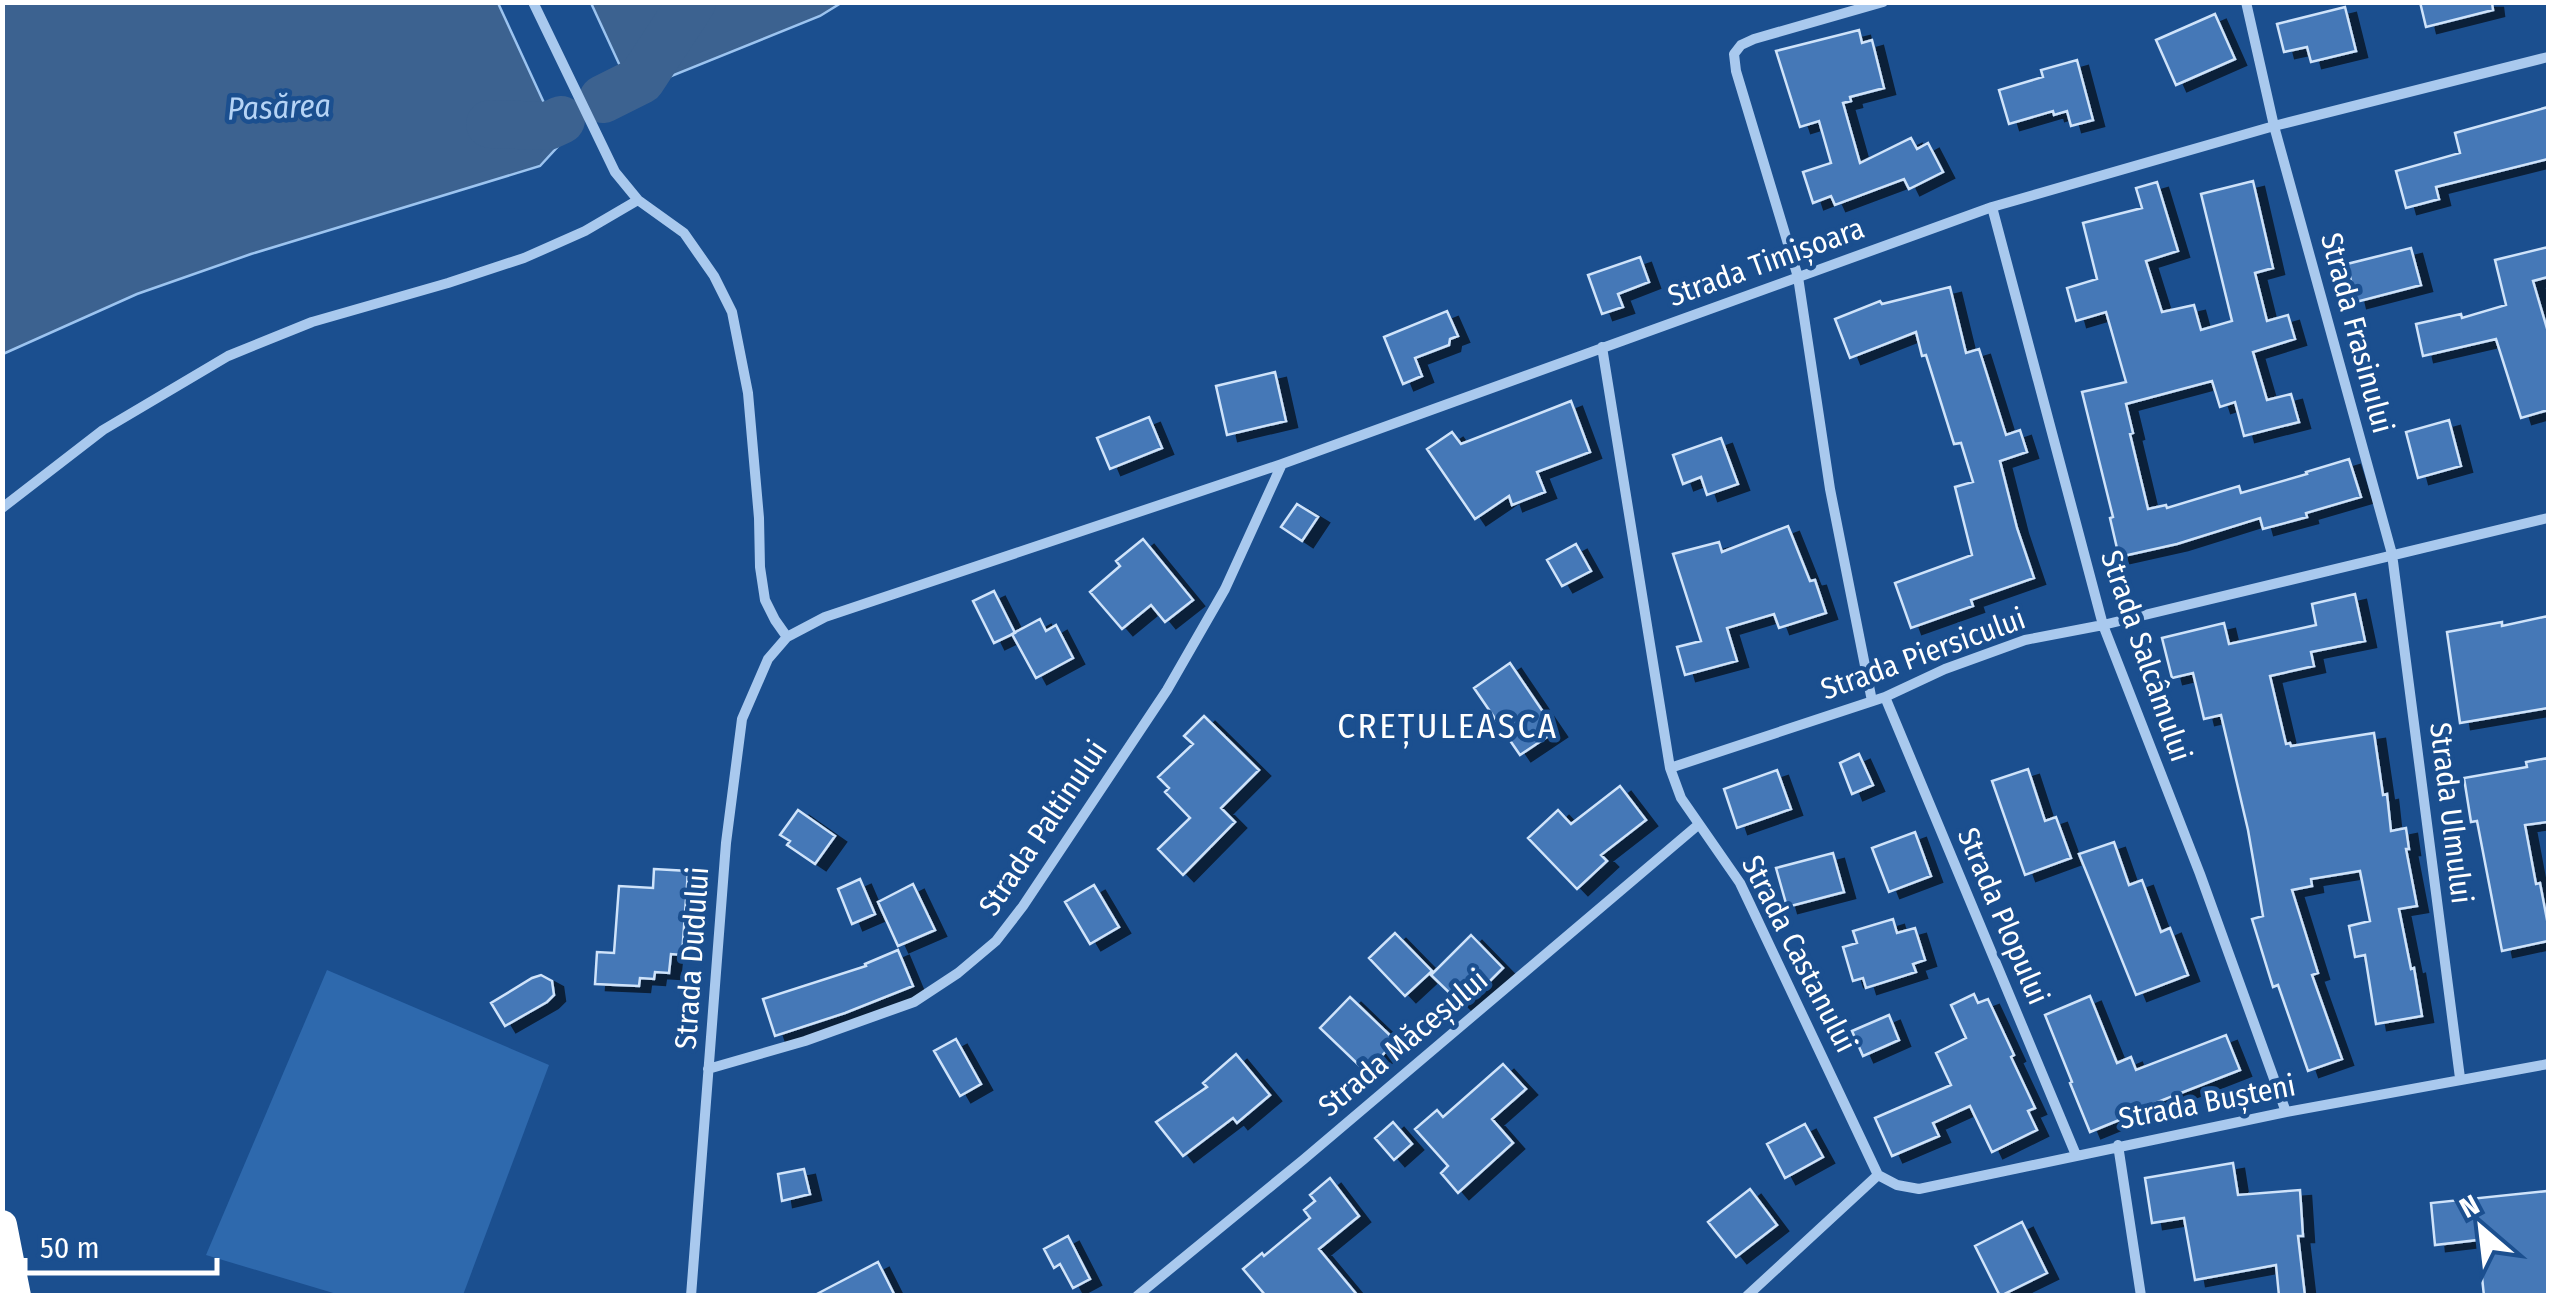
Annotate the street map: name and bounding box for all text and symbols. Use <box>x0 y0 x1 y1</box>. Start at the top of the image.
water label: Pasărea <box>226 86 332 128</box>
street label: Strada Timișoara <box>1663 210 1869 315</box>
street label: Strada Frasinului <box>2313 229 2401 437</box>
street label: Strada Salcâmului <box>2093 546 2199 766</box>
street label: Strada Piersicului <box>1816 600 2030 708</box>
district label: CREȚULEASCA <box>1337 705 1559 749</box>
street label: Strada Ulmului <box>2422 720 2480 906</box>
street label: Strada Paltinului <box>971 734 1115 922</box>
street label: Strada Plopului <box>1950 822 2056 1010</box>
street label: Strada Castanului <box>1734 850 1864 1058</box>
street label: Strada Dudului <box>668 866 716 1050</box>
street label: Strada Măceșului <box>1311 962 1495 1125</box>
street label: Strada Bușteni <box>2116 1067 2299 1138</box>
north arrow <box>2431 1178 2531 1278</box>
text: N <box>2454 1188 2485 1225</box>
scale bar <box>25 1213 218 1275</box>
text: 50 m <box>40 1230 100 1266</box>

